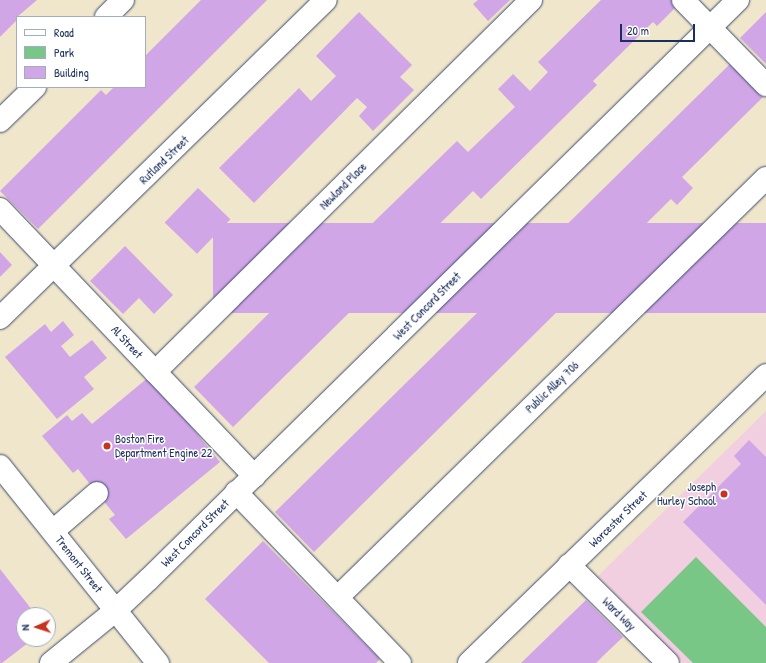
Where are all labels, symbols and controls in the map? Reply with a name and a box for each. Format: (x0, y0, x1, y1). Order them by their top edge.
legend (16, 16, 146, 88)
scale bar (622, 16, 697, 42)
text: 20 m (627, 22, 649, 39)
text: Road (54, 24, 74, 41)
text: Park (54, 44, 74, 61)
text: Building (54, 64, 89, 81)
street label: Rutland Street (136, 133, 192, 187)
street label: Newland Place (316, 159, 370, 213)
street label: West Concord Street (390, 269, 464, 343)
street label: Al Street (108, 323, 146, 361)
street label: Public Alley 706 (522, 358, 582, 416)
place label: Boston Fire Department Engine 22 (115, 432, 212, 460)
marker: Boston Fire Department Engine 22 (102, 441, 112, 451)
place label: Joseph Hurley School (657, 480, 716, 508)
street label: Worcester Street (586, 488, 650, 550)
marker: Joseph Hurley School (719, 489, 729, 499)
street label: West Concord Street (158, 496, 232, 570)
street label: Tremont Street (52, 533, 106, 595)
street label: Ward Way (599, 594, 639, 634)
north arrow (16, 607, 56, 647)
text: N (18, 624, 32, 631)

